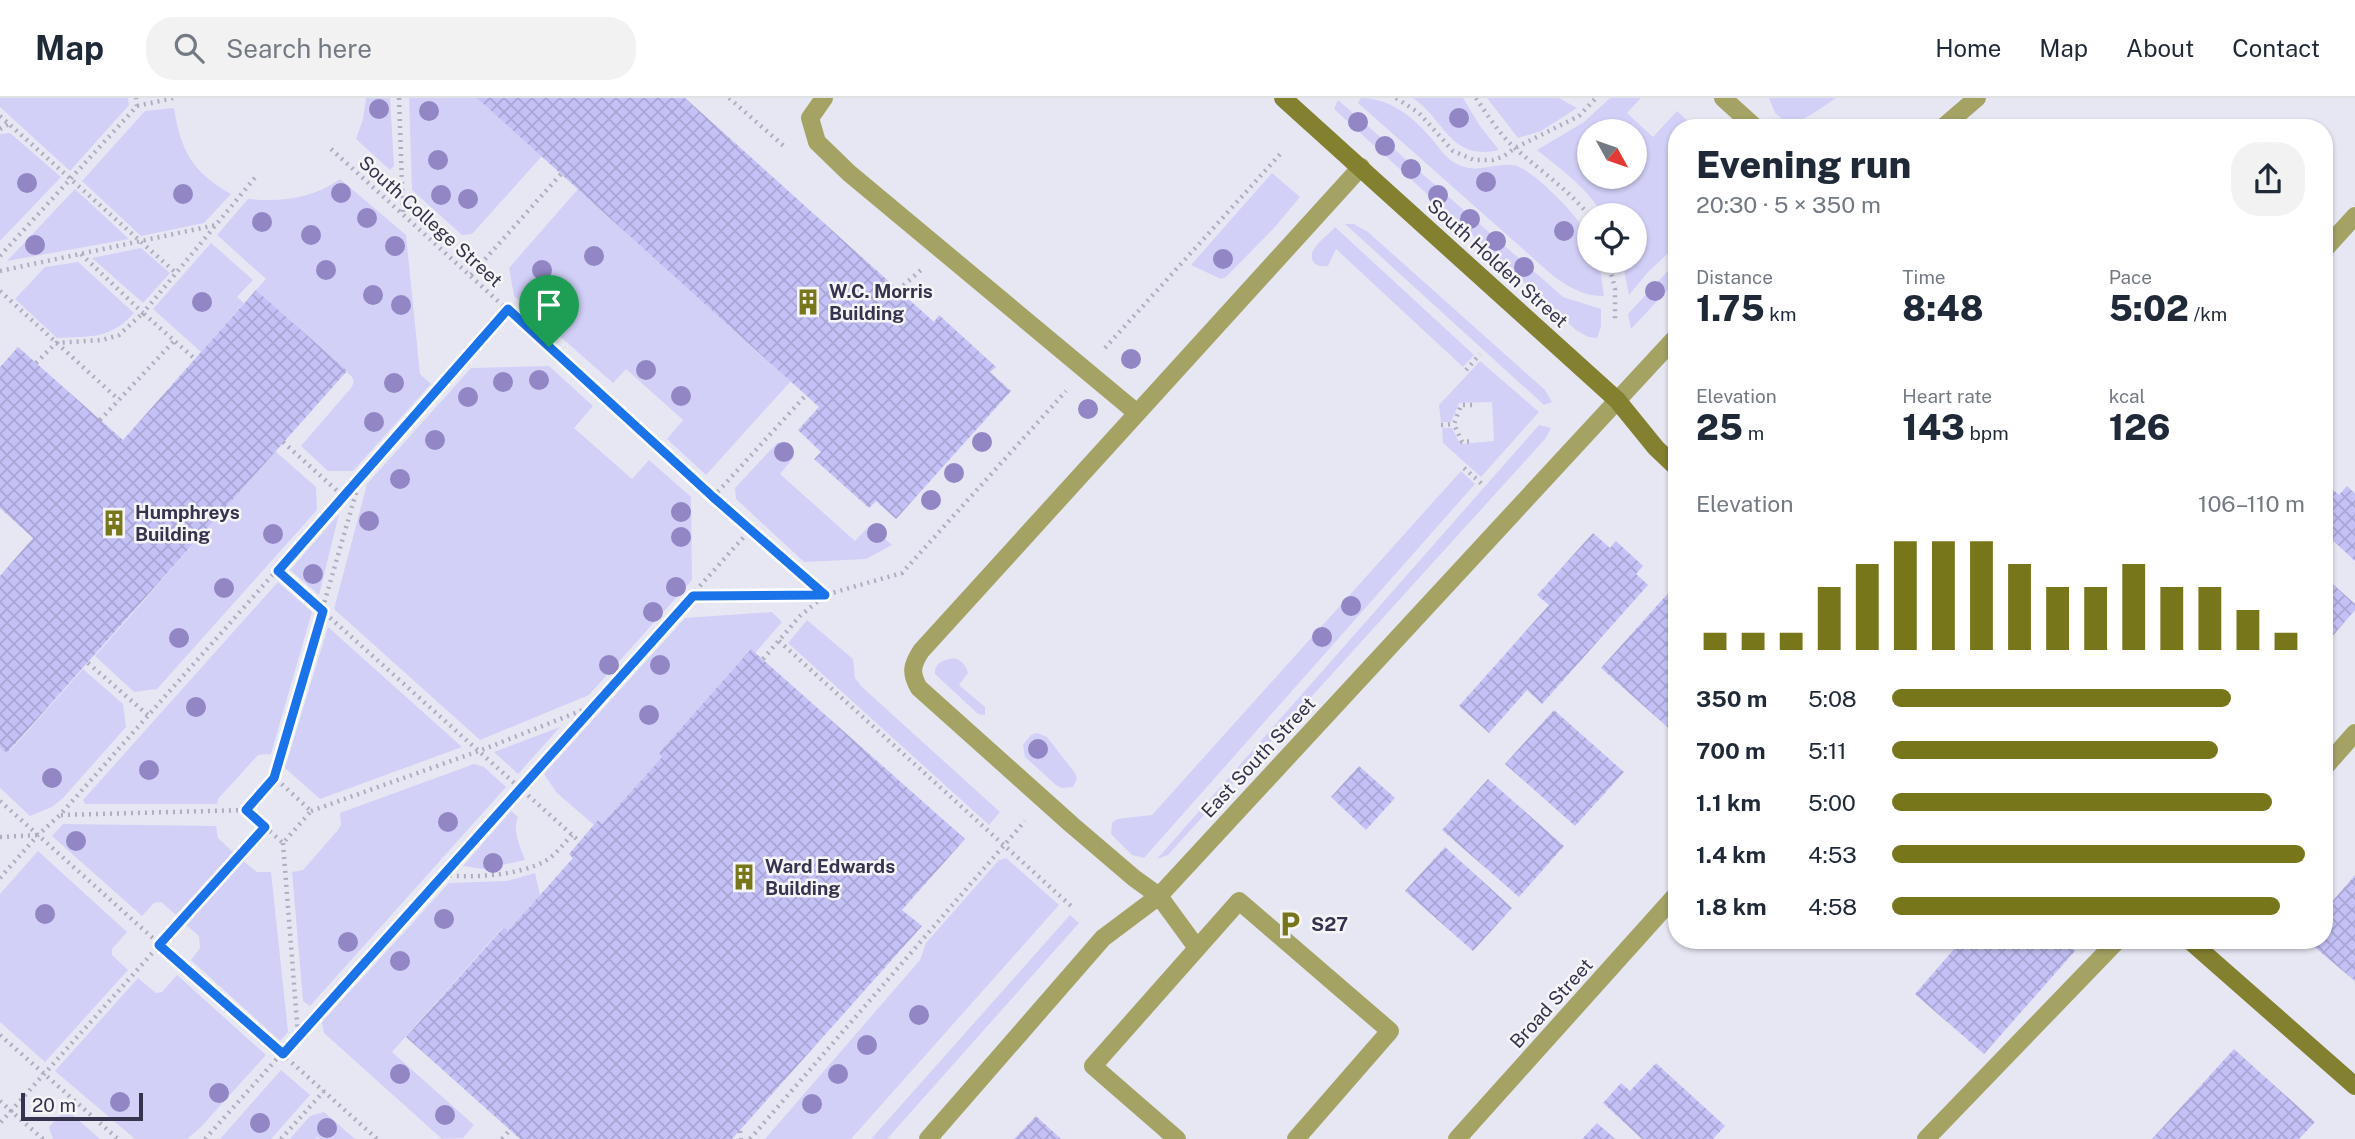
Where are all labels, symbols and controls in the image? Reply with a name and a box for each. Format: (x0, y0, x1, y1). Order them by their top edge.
search box (146, 17, 636, 80)
text: Map (35, 29, 104, 67)
icon: search (170, 29, 208, 67)
text: Search here (226, 33, 372, 64)
text: Home (1935, 34, 2001, 62)
text: Map (2039, 34, 2088, 62)
text: About (2126, 34, 2194, 62)
text: Contact (2232, 34, 2320, 62)
north arrow (1577, 119, 1647, 189)
map controls (1577, 119, 1647, 273)
text: Evening run (1696, 142, 1911, 187)
button: share (2231, 142, 2305, 216)
street label: South College Street (355, 151, 507, 291)
text: 20:30 · 5 × 350 m (1696, 191, 1881, 218)
street label: South Holden Street (1423, 194, 1573, 332)
button: locate (1577, 203, 1647, 273)
text: Distance (1696, 266, 1773, 288)
text: Time (1902, 266, 1946, 288)
text: Pace (2109, 266, 2152, 288)
pin (519, 275, 579, 347)
place label: W.C. Morris Building (829, 280, 933, 324)
icon: arrive (530, 286, 568, 324)
building icon: W.C. Morris Building (793, 287, 823, 317)
text: 1.75 (1696, 288, 1765, 329)
text: 8:48 (1902, 288, 1984, 329)
text: 5:02 (2109, 288, 2189, 329)
text: km (1765, 303, 1796, 325)
text: /km (2189, 303, 2227, 325)
text: Elevation (1696, 385, 1777, 407)
text: Heart rate (1902, 385, 1992, 407)
text: kcal (2109, 385, 2145, 407)
text: 25 (1696, 407, 1743, 448)
text: 143 (1902, 407, 1965, 448)
text: 126 (2109, 407, 2171, 448)
text: m (1743, 422, 1764, 444)
text: bpm (1965, 422, 2009, 444)
text: Elevation (1696, 490, 1794, 517)
text: 106–110 m (2198, 490, 2305, 517)
place label: Humphreys Building (135, 501, 240, 545)
building icon: Humphreys Building (99, 508, 129, 538)
text: 350 m (1696, 685, 1767, 712)
text: 5:08 (1808, 685, 1857, 712)
street label: East South Street (1197, 692, 1319, 822)
text: 700 m (1696, 737, 1766, 764)
text: 5:11 (1808, 737, 1847, 764)
text: 1.1 km (1696, 789, 1761, 816)
text: 5:00 (1808, 789, 1856, 816)
text: 1.4 km (1696, 841, 1766, 868)
text: 4:53 (1808, 841, 1857, 868)
place label: Ward Edwards Building (765, 855, 895, 899)
building icon: Ward Edwards Building (729, 862, 759, 892)
text: 1.8 km (1696, 893, 1767, 920)
text: 4:58 (1808, 893, 1857, 920)
parking icon: S27 (1275, 909, 1305, 939)
place label: S27 (1311, 913, 1348, 935)
street label: Broad Street (1505, 954, 1597, 1052)
scale bar (21, 1090, 144, 1122)
text: 20 m (32, 1094, 76, 1116)

